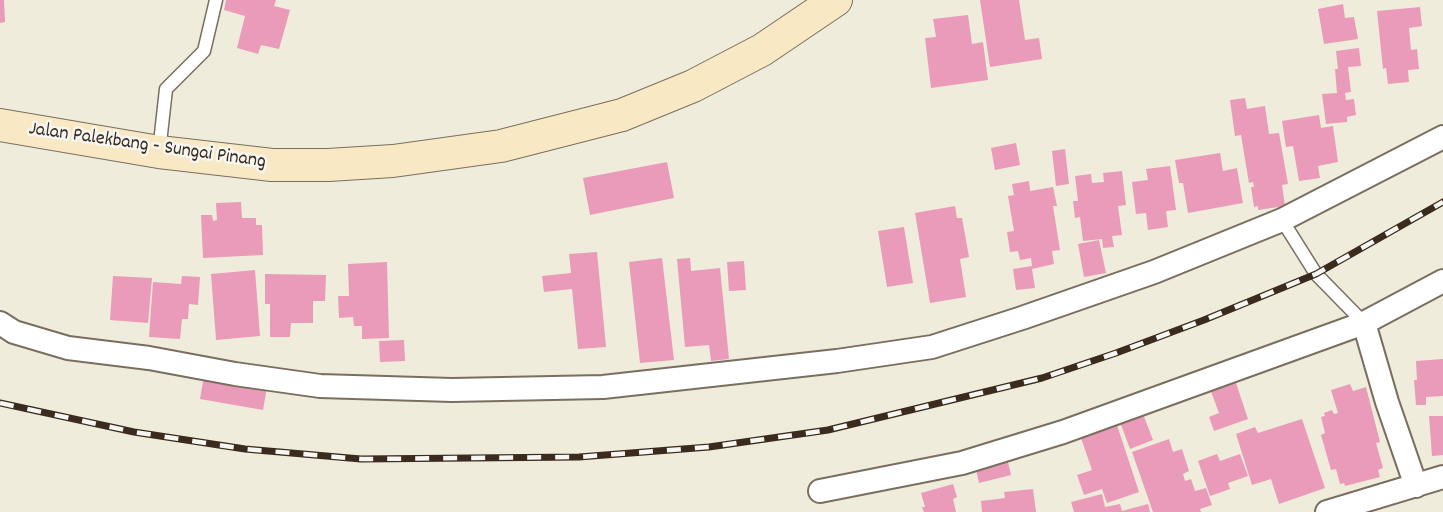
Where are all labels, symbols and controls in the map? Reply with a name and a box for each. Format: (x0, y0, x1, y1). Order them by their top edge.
street label: Jalan Palekbang - Sungai Pinang (27, 118, 267, 176)

